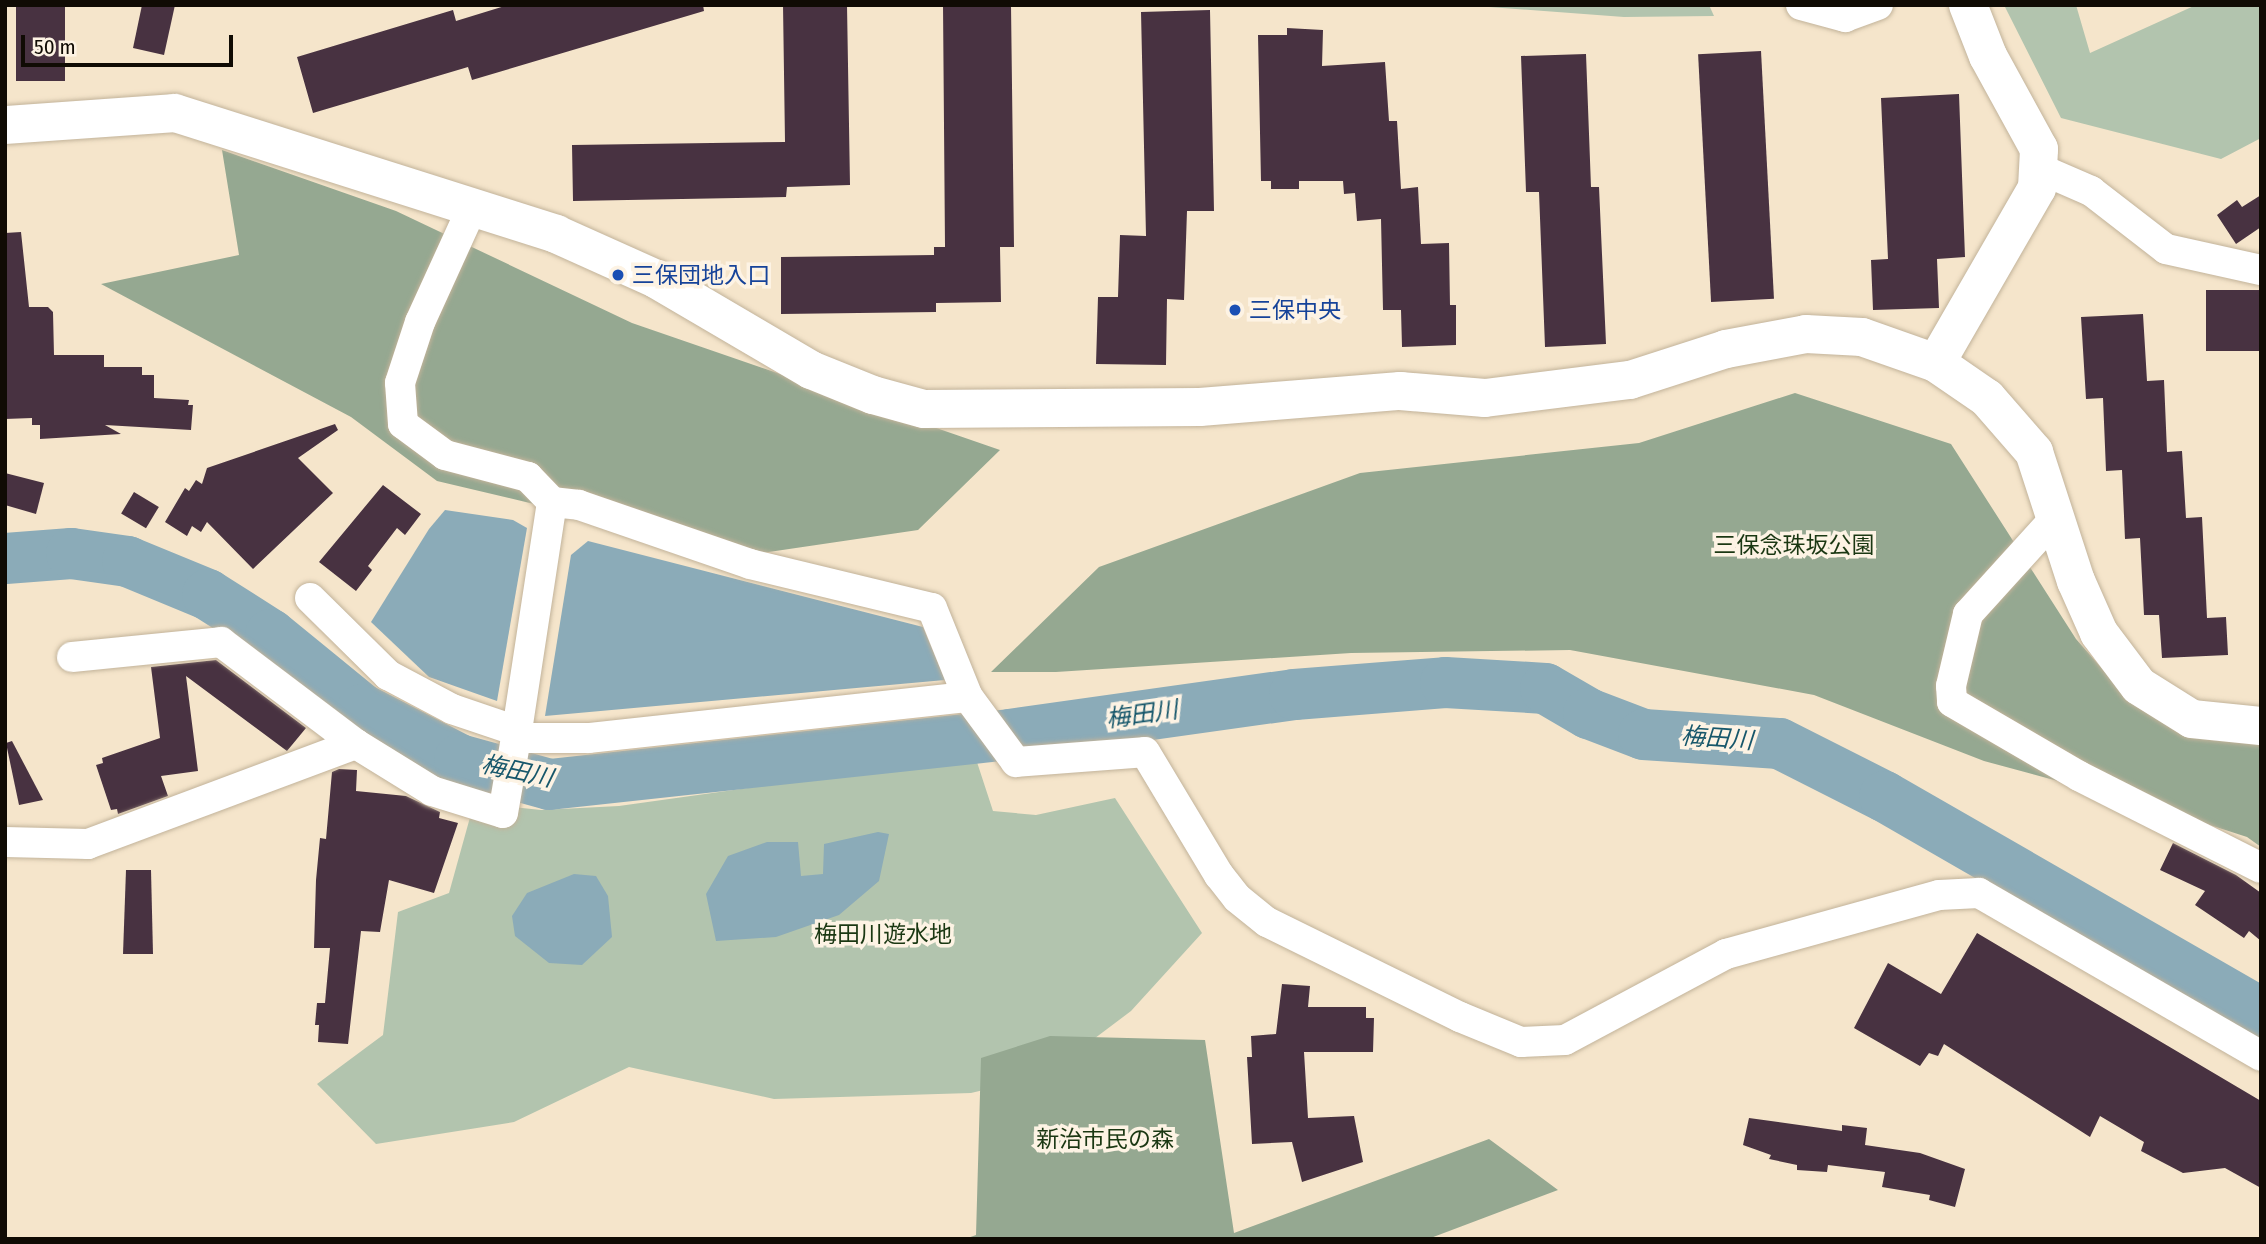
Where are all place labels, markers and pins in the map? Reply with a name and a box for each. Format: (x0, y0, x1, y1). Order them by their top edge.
place label: 三保団地入口 (632, 261, 770, 289)
marker: 三保団地入口 (610, 267, 626, 283)
place label: 三保中央 (1249, 296, 1341, 324)
marker: 三保中央 (1227, 302, 1243, 318)

